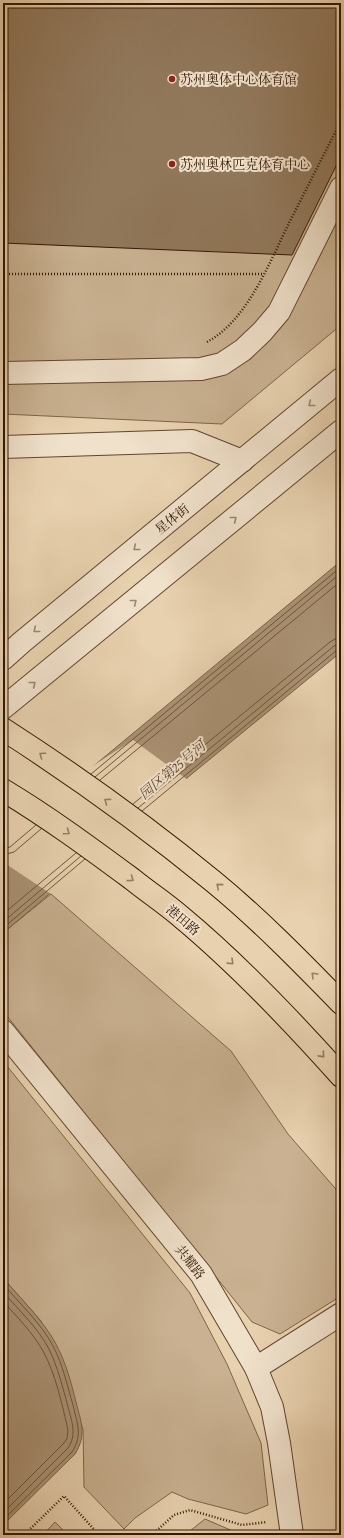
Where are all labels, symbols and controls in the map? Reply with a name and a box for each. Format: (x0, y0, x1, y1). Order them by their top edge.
place label: 苏州奥体中心体育馆 (180, 70, 297, 89)
marker: 苏州奥体中心体育馆 (167, 74, 177, 84)
place label: 苏州奥林匹克体育中心 (180, 155, 310, 174)
marker: 苏州奥林匹克体育中心 (167, 159, 177, 169)
one-way arrow (308, 400, 315, 407)
street label: 星体街 (151, 499, 193, 539)
one-way arrow (230, 517, 237, 524)
one-way arrow (134, 543, 141, 550)
one-way arrow (129, 599, 136, 606)
one-way arrow (33, 626, 40, 633)
one-way arrow (29, 682, 36, 689)
water label: 园区第25号河 (134, 734, 212, 804)
one-way arrow (39, 752, 46, 760)
one-way arrow (104, 798, 111, 805)
one-way arrow (62, 827, 69, 834)
one-way arrow (127, 874, 134, 881)
one-way arrow (216, 883, 224, 891)
street label: 港田路 (162, 900, 204, 940)
one-way arrow (226, 957, 234, 965)
one-way arrow (311, 972, 318, 980)
one-way arrow (318, 1050, 325, 1058)
street label: 共耀路 (171, 1241, 209, 1283)

